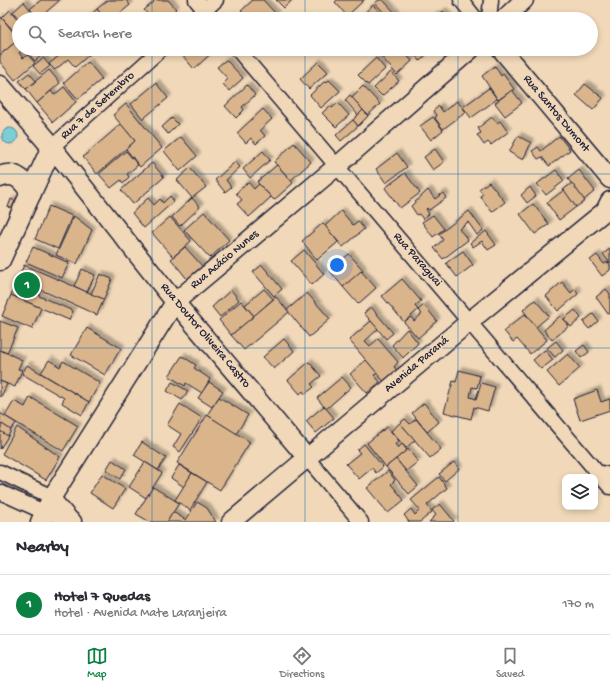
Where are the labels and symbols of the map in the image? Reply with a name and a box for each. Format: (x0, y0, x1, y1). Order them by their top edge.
street label: Rua 7 de Setembro (58, 69, 138, 143)
street label: Rua Santos Dumont (520, 73, 593, 156)
street label: Rua Acácio Nunes (188, 227, 262, 293)
street label: Rua Paraguai (390, 230, 445, 290)
your location (327, 255, 347, 275)
pin: 1 (14, 270, 40, 300)
street label: Rua Doutor Oliveira Castro (157, 281, 253, 391)
street label: Avenida Paraná (382, 334, 452, 396)

